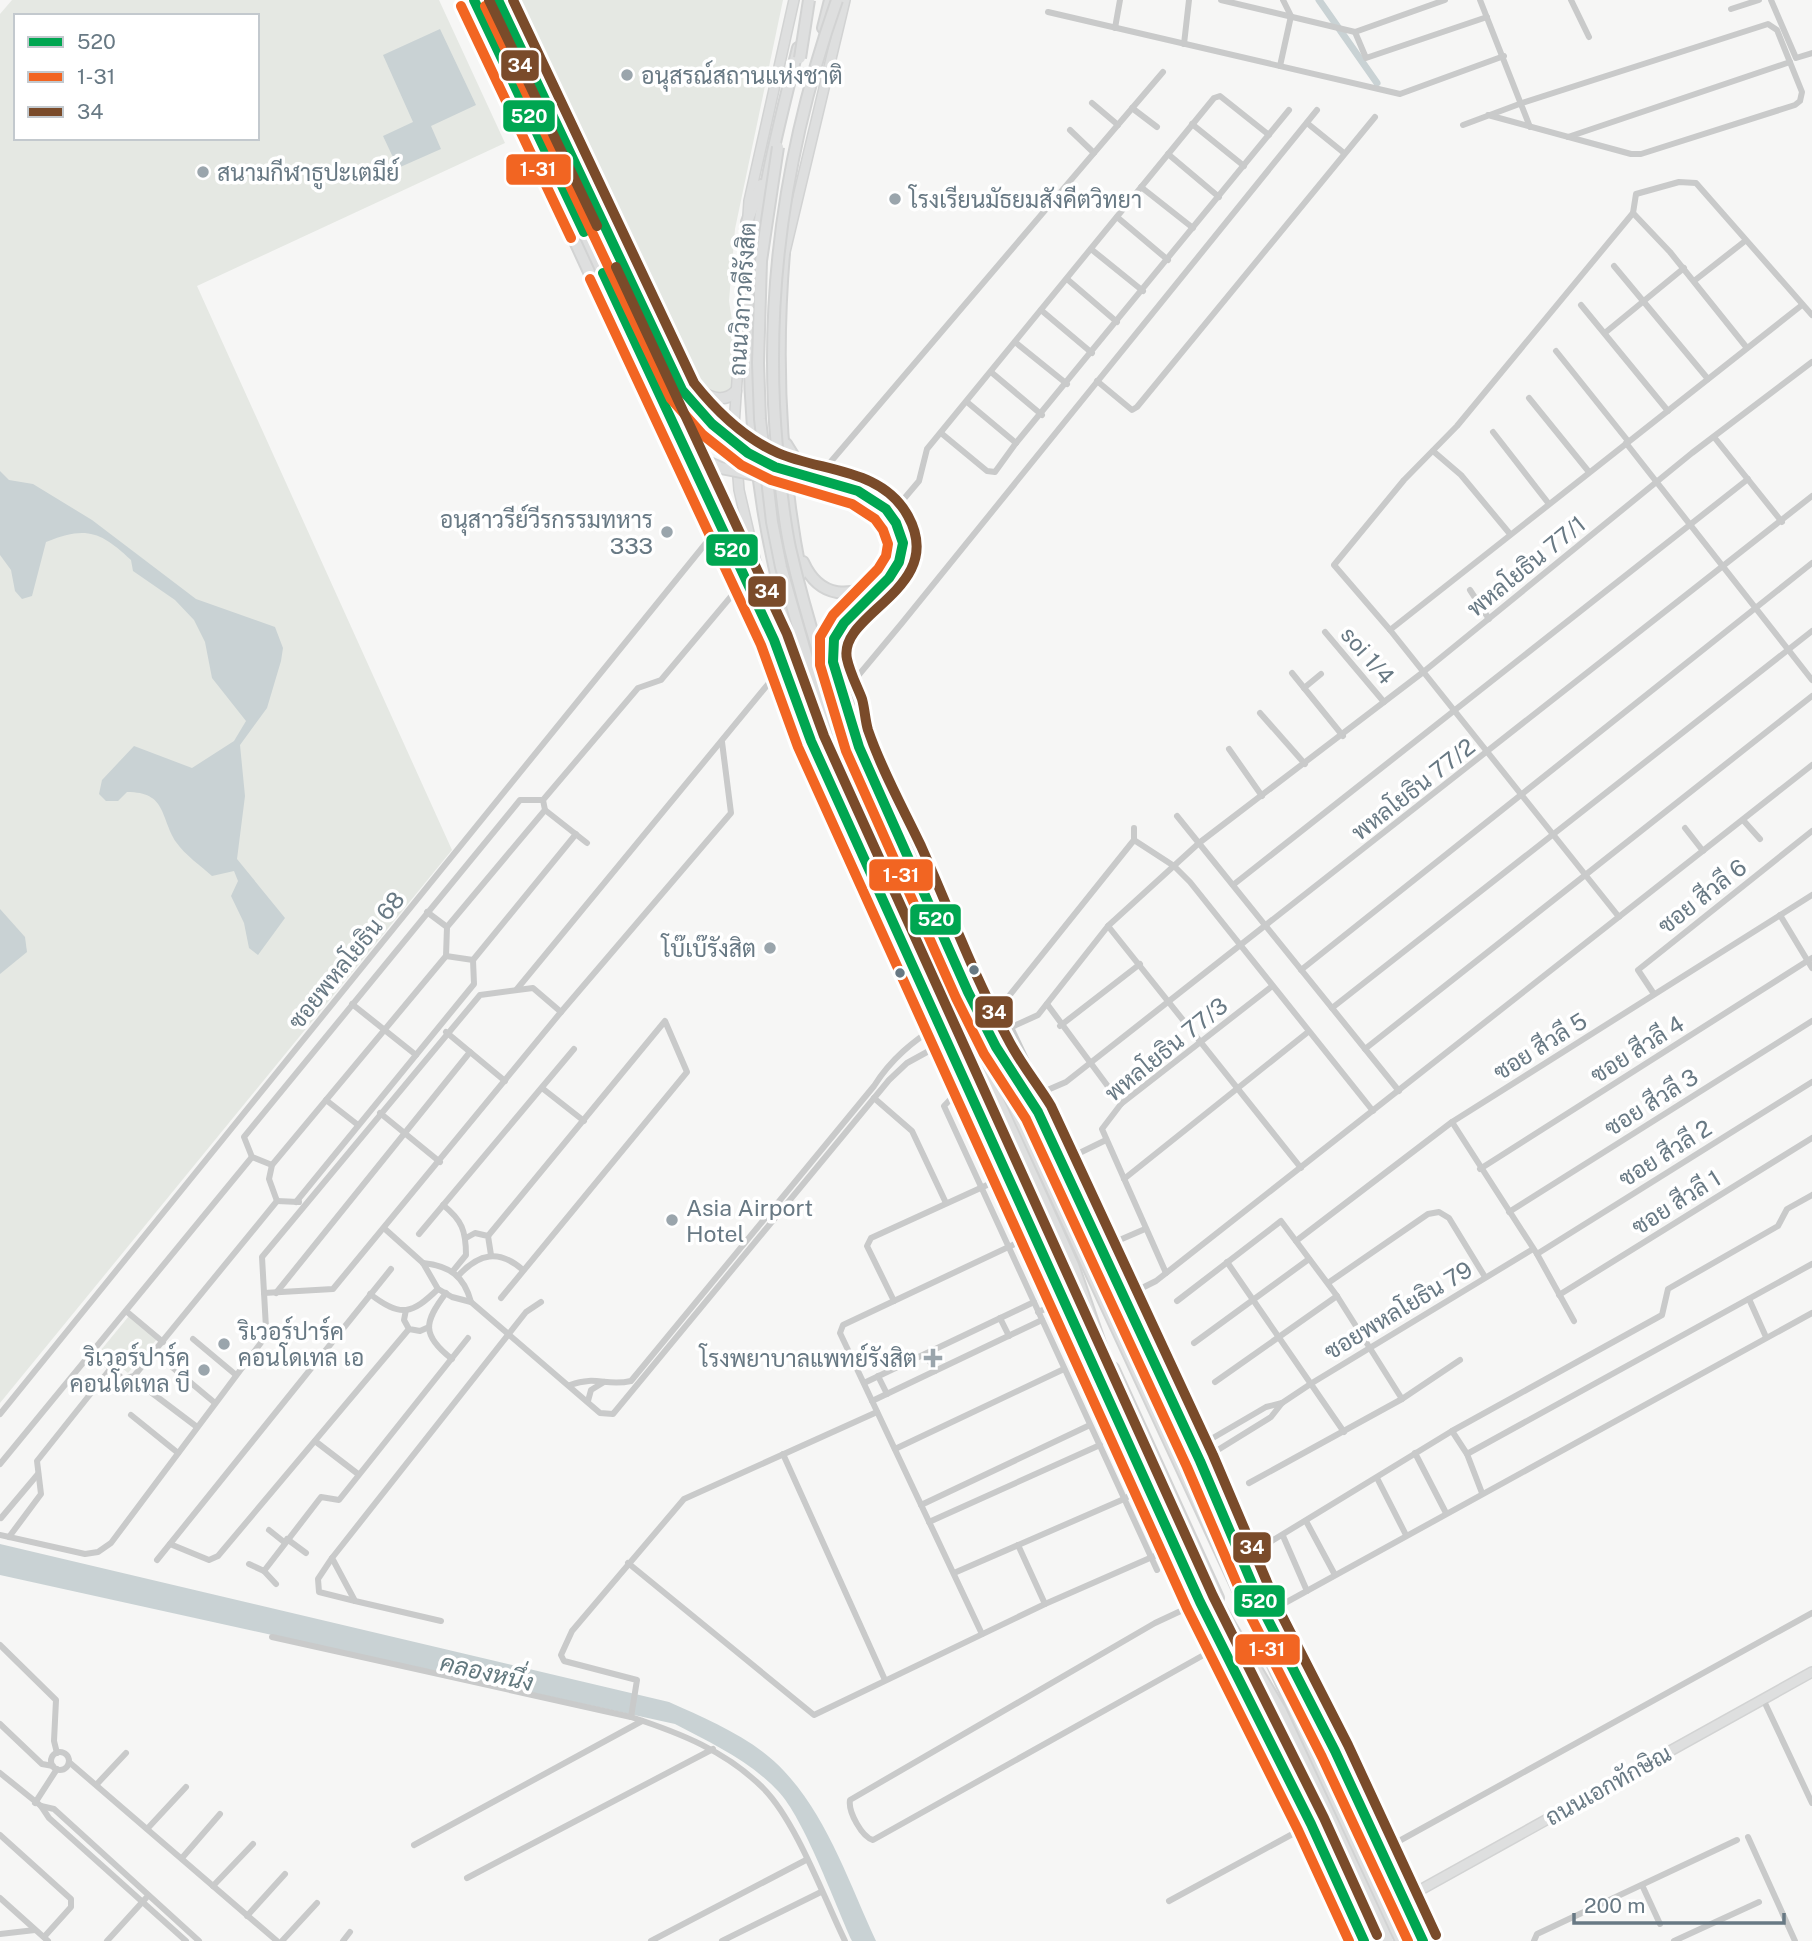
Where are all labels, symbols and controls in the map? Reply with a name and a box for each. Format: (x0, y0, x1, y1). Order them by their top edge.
legend (14, 14, 259, 140)
text: 520 (77, 29, 116, 54)
line badge: 34 (500, 49, 540, 82)
text: 34 (507, 54, 533, 76)
place label: อนุสรณ์สถานแห่งชาติ (641, 60, 843, 92)
text: 1-31 (77, 64, 115, 89)
marker: อนุสรณ์สถานแห่งชาติ (619, 67, 635, 83)
text: 34 (77, 99, 103, 124)
line badge: 520 (502, 99, 556, 133)
text: 520 (510, 105, 548, 127)
line badge: 1-31 (505, 153, 572, 186)
place label: สนามกีฬาธูปะเตมีย์ (217, 157, 399, 190)
text: 1-31 (520, 158, 556, 180)
marker: สนามกีฬาธูปะเตมีย์ (195, 164, 211, 180)
place label: โรงเรียนมัธยมสังคีตวิทยา (907, 184, 1142, 213)
marker: โรงเรียนมัธยมสังคีตวิทยา (887, 191, 903, 207)
street label: ถนนวิภาวดีรังสิต (722, 221, 761, 377)
place label: อนุสาวรีย์วีรกรรมทหาร 333 (440, 504, 653, 559)
street label: พหลโยธิน 77/1 (1460, 508, 1591, 622)
marker: อนุสาวรีย์วีรกรรมทหาร 333 (659, 524, 675, 540)
line badge: 520 (705, 533, 759, 567)
text: 520 (713, 539, 751, 561)
line badge: 34 (747, 575, 787, 608)
text: 34 (754, 580, 780, 602)
street label: soi 1/4 (1336, 621, 1400, 689)
street label: พหลโยธิน 77/2 (1345, 731, 1480, 845)
street label: ซอย สีวลี 6 (1652, 852, 1752, 939)
line badge: 1-31 (868, 858, 934, 892)
text: 1-31 (883, 864, 919, 886)
street label: ซอยพหลโยธิน 68 (281, 885, 410, 1034)
line badge: 520 (909, 903, 962, 936)
text: 520 (917, 908, 955, 930)
place label: โบ๊เบ๊รังสิต (660, 933, 756, 962)
marker: โบ๊เบ๊รังสิต (762, 940, 778, 956)
unlabelled marker (967, 963, 981, 977)
unlabelled marker (893, 966, 907, 980)
street label: พหลโยธิน 77/3 (1098, 990, 1233, 1107)
line badge: 34 (974, 995, 1014, 1029)
text: 34 (981, 1001, 1007, 1023)
street label: ซอย สีวลี 5 (1488, 1006, 1592, 1085)
street label: ซอย สีวลี 4 (1585, 1009, 1689, 1088)
street label: ซอย สีวลี 3 (1599, 1062, 1703, 1141)
street label: ซอย สีวลี 2 (1613, 1113, 1716, 1192)
street label: ซอย สีวลี 1 (1626, 1163, 1725, 1240)
place label: Asia Airport Hotel (686, 1194, 813, 1247)
marker: Asia Airport Hotel (664, 1212, 680, 1228)
street label: ซอยพหลโยธิน 79 (1318, 1254, 1477, 1365)
place label: ริเวอร์ปาร์ค คอนโดเทล เอ (236, 1316, 364, 1371)
marker: ริเวอร์ปาร์ค คอนโดเทล เอ (216, 1336, 232, 1352)
place label: ริเวอร์ปาร์ค คอนโดเทล บี (70, 1342, 190, 1397)
place label: โรงพยาบาลแพทย์รังสิต (697, 1343, 917, 1372)
marker: โรงพยาบาลแพทย์รังสิต (923, 1348, 943, 1368)
marker: ริเวอร์ปาร์ค คอนโดเทล บี (196, 1362, 212, 1378)
line badge: 34 (1232, 1531, 1272, 1564)
text: 34 (1239, 1536, 1265, 1558)
line badge: 520 (1233, 1584, 1286, 1618)
text: 520 (1240, 1590, 1278, 1612)
line badge: 1-31 (1234, 1633, 1301, 1666)
text: 1-31 (1249, 1638, 1285, 1660)
water label: คลองหนึ่ง (438, 1642, 538, 1696)
street label: ถนนเอกทักษิณ (1540, 1739, 1676, 1831)
scale bar (1574, 1882, 1784, 1926)
text: 200 m (1584, 1893, 1645, 1918)

